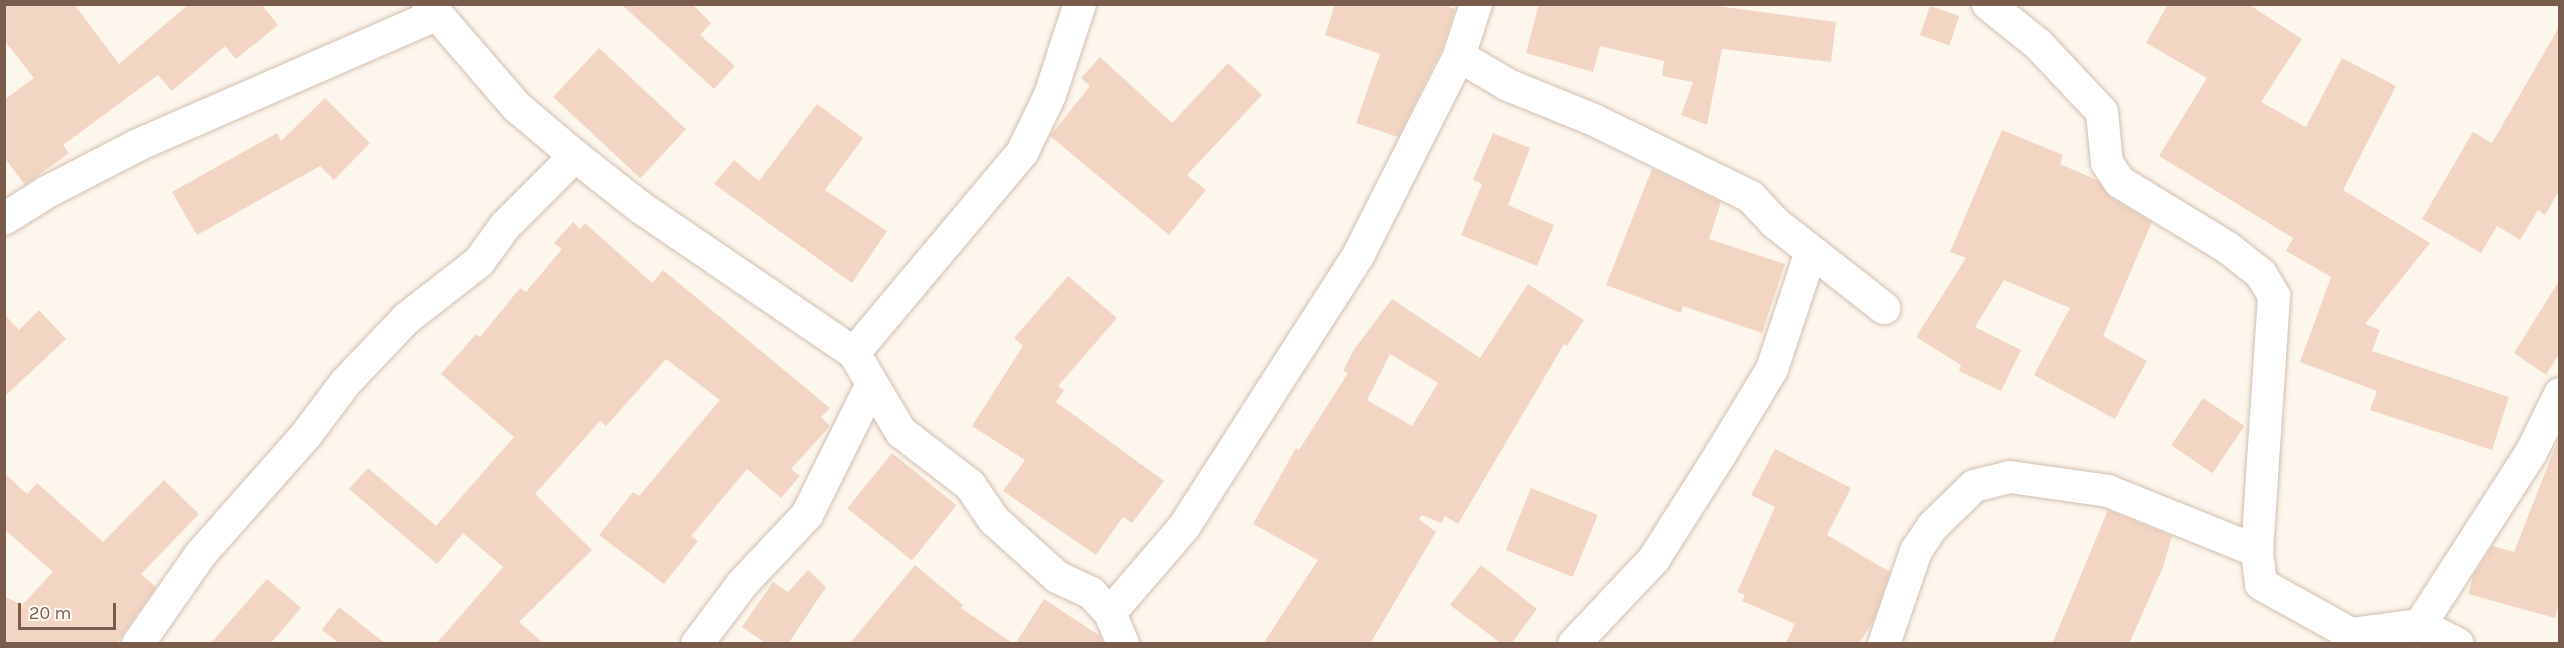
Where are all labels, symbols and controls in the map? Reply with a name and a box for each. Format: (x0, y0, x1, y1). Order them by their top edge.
scale bar (21, 591, 118, 629)
text: 20 m (29, 602, 71, 624)

